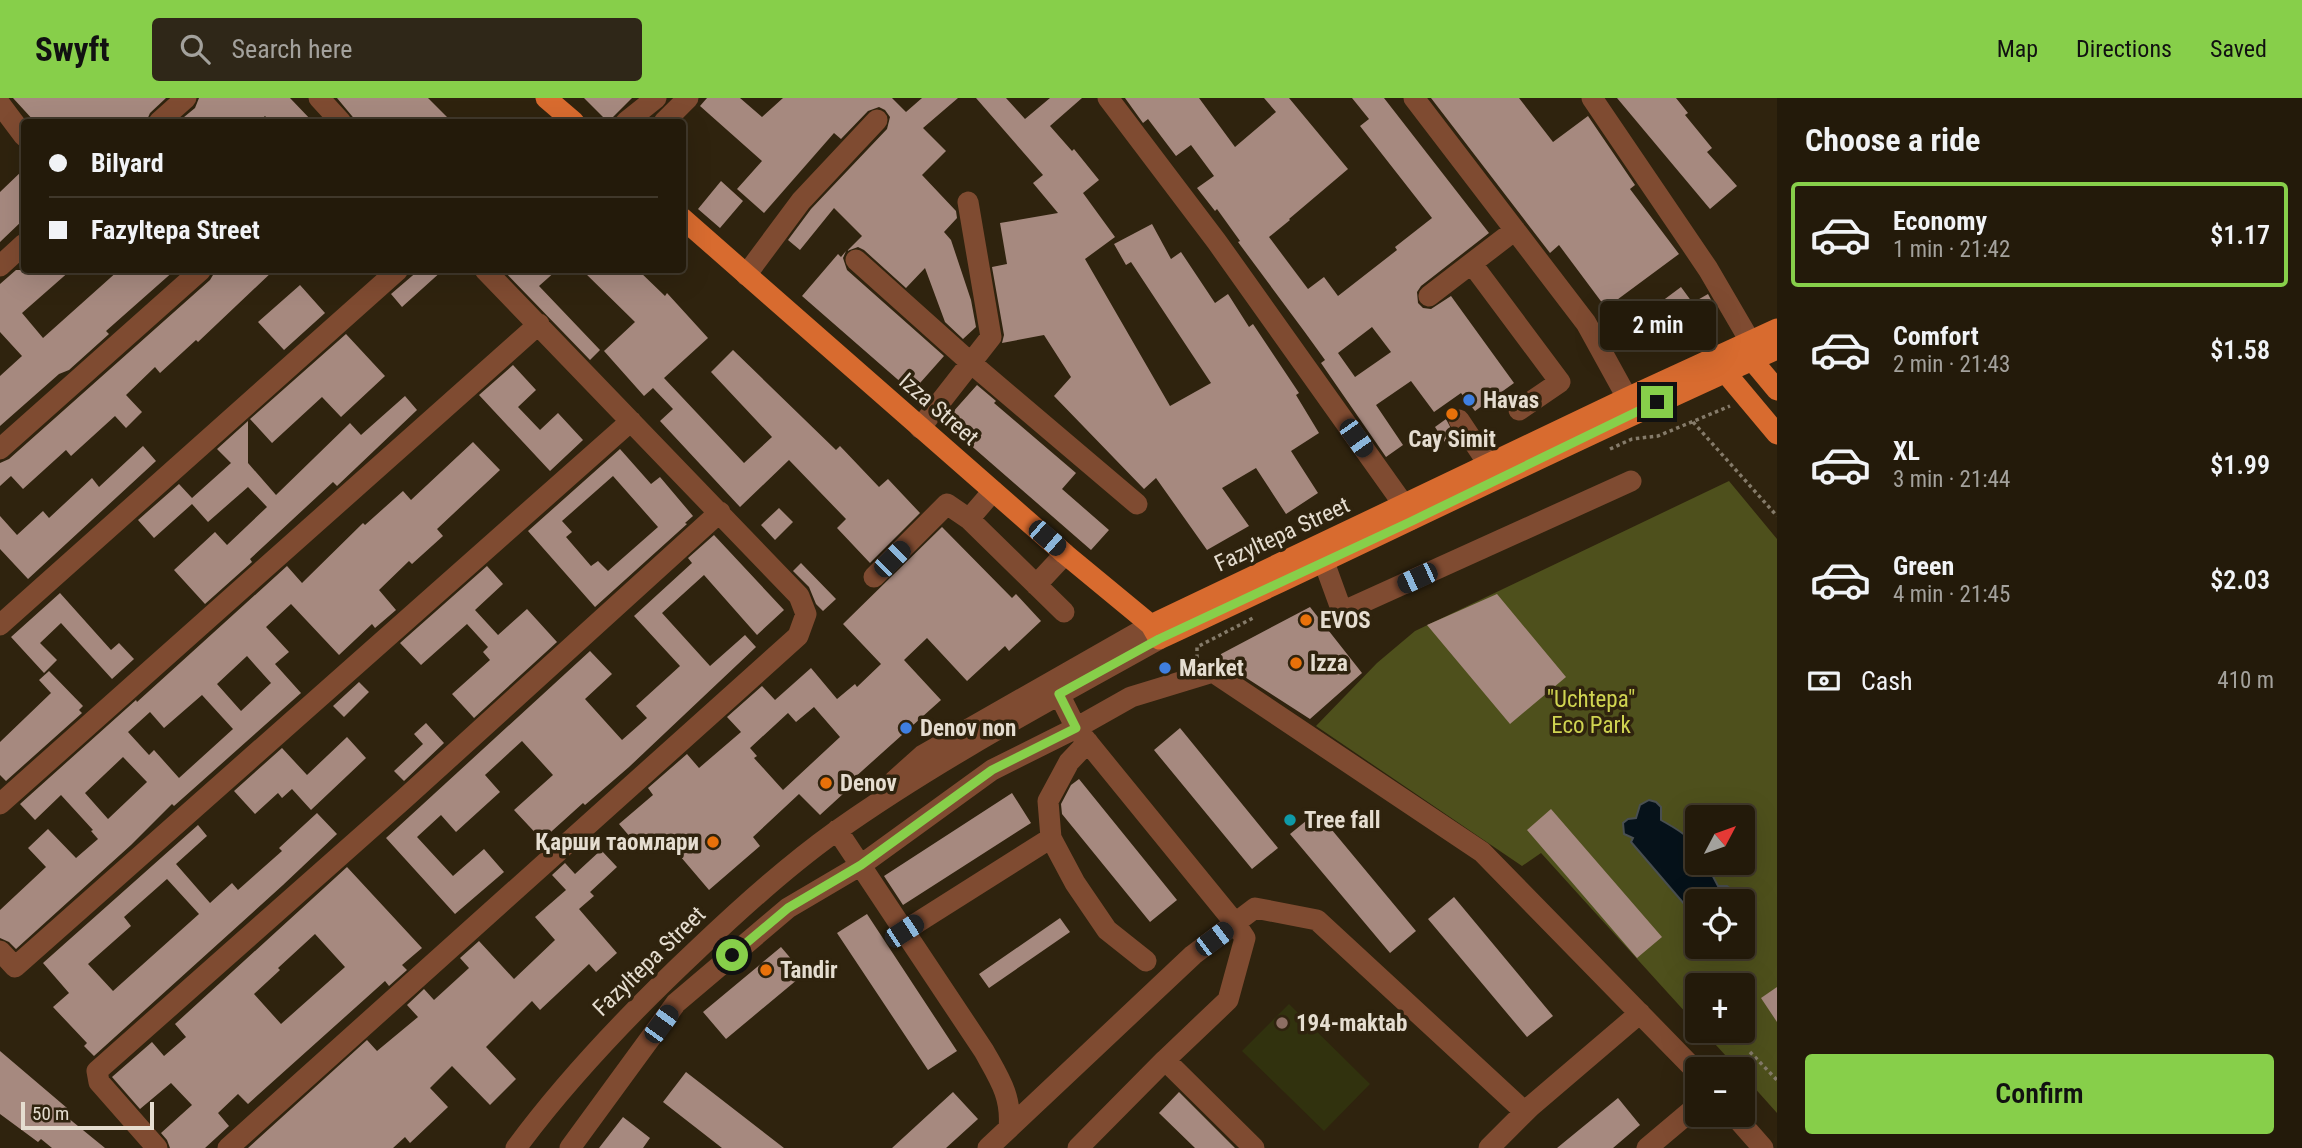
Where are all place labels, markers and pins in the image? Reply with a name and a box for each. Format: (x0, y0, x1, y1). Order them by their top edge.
place label: Havas (1483, 387, 1539, 414)
marker: Havas (1461, 392, 1477, 408)
marker: Cay Simit (1444, 406, 1460, 422)
place label: Cay Simit (1408, 426, 1496, 453)
place label: EVOS (1320, 607, 1371, 634)
marker: EVOS (1298, 612, 1314, 628)
place label: Izza (1310, 650, 1348, 677)
place label: Market (1179, 655, 1244, 682)
marker: Izza (1288, 655, 1304, 671)
marker: Market (1157, 660, 1173, 676)
place label: Denov non (920, 715, 1016, 742)
marker: Denov non (898, 720, 914, 736)
place label: Denov (840, 770, 897, 797)
marker: Denov (818, 775, 834, 791)
place label: Tree fall (1304, 807, 1380, 834)
marker: Tree fall (1282, 812, 1298, 828)
place label: Қарши таомлари (535, 829, 699, 856)
marker: Қарши таомлари (705, 834, 721, 850)
place label: Tandir (780, 957, 838, 984)
marker: Tandir (758, 962, 774, 978)
place label: 194-maktab (1296, 1010, 1407, 1037)
marker: 194-maktab (1274, 1015, 1290, 1031)

